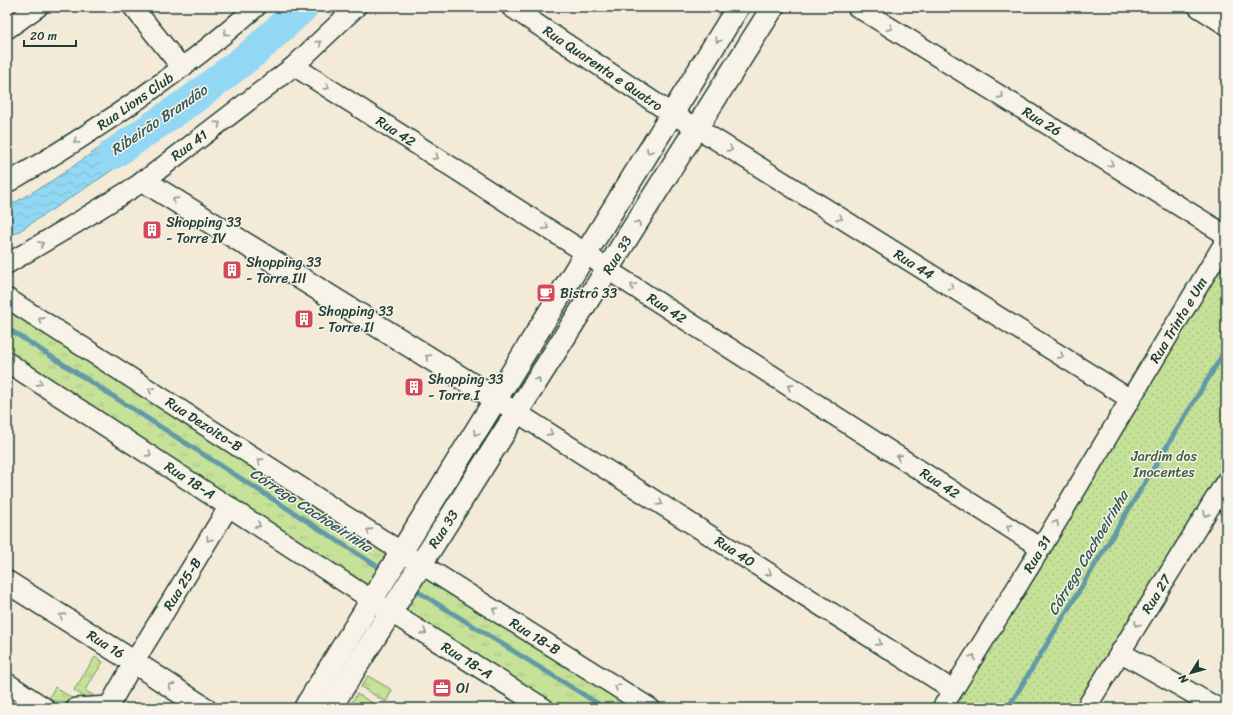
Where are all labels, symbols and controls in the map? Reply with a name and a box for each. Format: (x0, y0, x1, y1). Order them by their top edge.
street label: Rua Quarenta e Quatro (537, 19, 668, 118)
scale bar (24, 22, 76, 48)
one-way arrow (886, 23, 893, 30)
text: 20 m (30, 25, 57, 47)
one-way arrow (224, 28, 231, 35)
one-way arrow (715, 36, 722, 43)
one-way arrow (314, 40, 322, 47)
street label: Rua Lions Club (92, 65, 179, 137)
water label: Ribeirão Brandão (105, 77, 214, 162)
one-way arrow (323, 83, 330, 90)
one-way arrow (997, 91, 1004, 99)
street label: Rua 26 (1017, 100, 1067, 143)
street label: Rua 42 (371, 109, 421, 154)
one-way arrow (213, 122, 220, 129)
street label: Rua 41 (165, 123, 213, 168)
one-way arrow (73, 137, 80, 144)
one-way arrow (726, 144, 733, 151)
one-way arrow (647, 147, 654, 154)
one-way arrow (432, 152, 439, 160)
one-way arrow (1107, 160, 1114, 167)
one-way arrow (172, 197, 179, 205)
place label: Shopping 33 - Torre IV (166, 210, 242, 251)
one-way arrow (836, 213, 843, 220)
building icon: Shopping 33 - Torre IV (141, 219, 163, 241)
one-way arrow (633, 220, 640, 227)
one-way arrow (542, 222, 549, 230)
street label: Rua 33 (596, 231, 639, 280)
one-way arrow (37, 241, 44, 248)
street label: Rua 44 (888, 242, 939, 287)
place label: Shopping 33 - Torre III (246, 250, 322, 291)
building icon: Shopping 33 - Torre III (221, 259, 243, 281)
street label: Rua Trinta e Um (1143, 272, 1214, 368)
place label: Bistrô 33 (560, 281, 617, 306)
cafe icon: Bistrô 33 (535, 282, 557, 304)
one-way arrow (946, 282, 953, 289)
one-way arrow (630, 283, 637, 291)
street label: Rua 42 (642, 286, 692, 331)
place label: Shopping 33 - Torre II (318, 299, 394, 340)
building icon: Shopping 33 - Torre II (293, 308, 315, 330)
one-way arrow (38, 317, 45, 325)
one-way arrow (1057, 351, 1064, 358)
one-way arrow (425, 354, 432, 362)
place label: Shopping 33 - Torre I (428, 367, 504, 408)
building icon: Shopping 33 - Torre I (403, 376, 425, 398)
one-way arrow (533, 377, 541, 384)
one-way arrow (36, 378, 43, 386)
one-way arrow (787, 384, 794, 391)
one-way arrow (148, 388, 155, 395)
street label: Rua Dezoito-B (160, 390, 247, 459)
one-way arrow (473, 429, 481, 436)
one-way arrow (546, 429, 553, 436)
park label: Jardim dos Inocentes (1130, 444, 1197, 485)
one-way arrow (145, 449, 152, 456)
street label: Rua 18-A (159, 454, 220, 506)
one-way arrow (896, 454, 903, 461)
one-way arrow (257, 458, 264, 465)
water label: Córrego Cachoeirinha (245, 461, 380, 561)
street label: Rua 42 (915, 461, 965, 506)
water label: Córrego Cachoeirinha (1040, 484, 1137, 620)
one-way arrow (656, 498, 663, 506)
street label: Rua 33 (421, 505, 466, 554)
one-way arrow (1203, 510, 1210, 517)
one-way arrow (254, 520, 261, 528)
one-way arrow (1052, 520, 1059, 527)
one-way arrow (1006, 525, 1013, 532)
one-way arrow (366, 528, 373, 536)
street label: Rua 40 (709, 529, 760, 574)
street label: Rua 31 (1016, 531, 1059, 578)
one-way arrow (206, 535, 214, 542)
street label: Rua 25-B (156, 553, 209, 616)
one-way arrow (765, 568, 772, 576)
street label: Rua 27 (1134, 569, 1179, 619)
one-way arrow (492, 608, 499, 615)
street label: Rua 18-B (504, 611, 565, 662)
one-way arrow (59, 613, 66, 621)
one-way arrow (1135, 620, 1142, 627)
street label: Rua 16 (82, 623, 130, 666)
one-way arrow (419, 628, 426, 635)
street label: Rua 18-A (436, 635, 497, 686)
one-way arrow (875, 638, 882, 646)
north arrow (1171, 653, 1211, 693)
one-way arrow (969, 654, 976, 661)
text: N (1173, 670, 1194, 688)
place label: OI (456, 676, 470, 701)
office icon: OI (431, 677, 453, 699)
one-way arrow (168, 684, 175, 691)
one-way arrow (614, 684, 621, 692)

